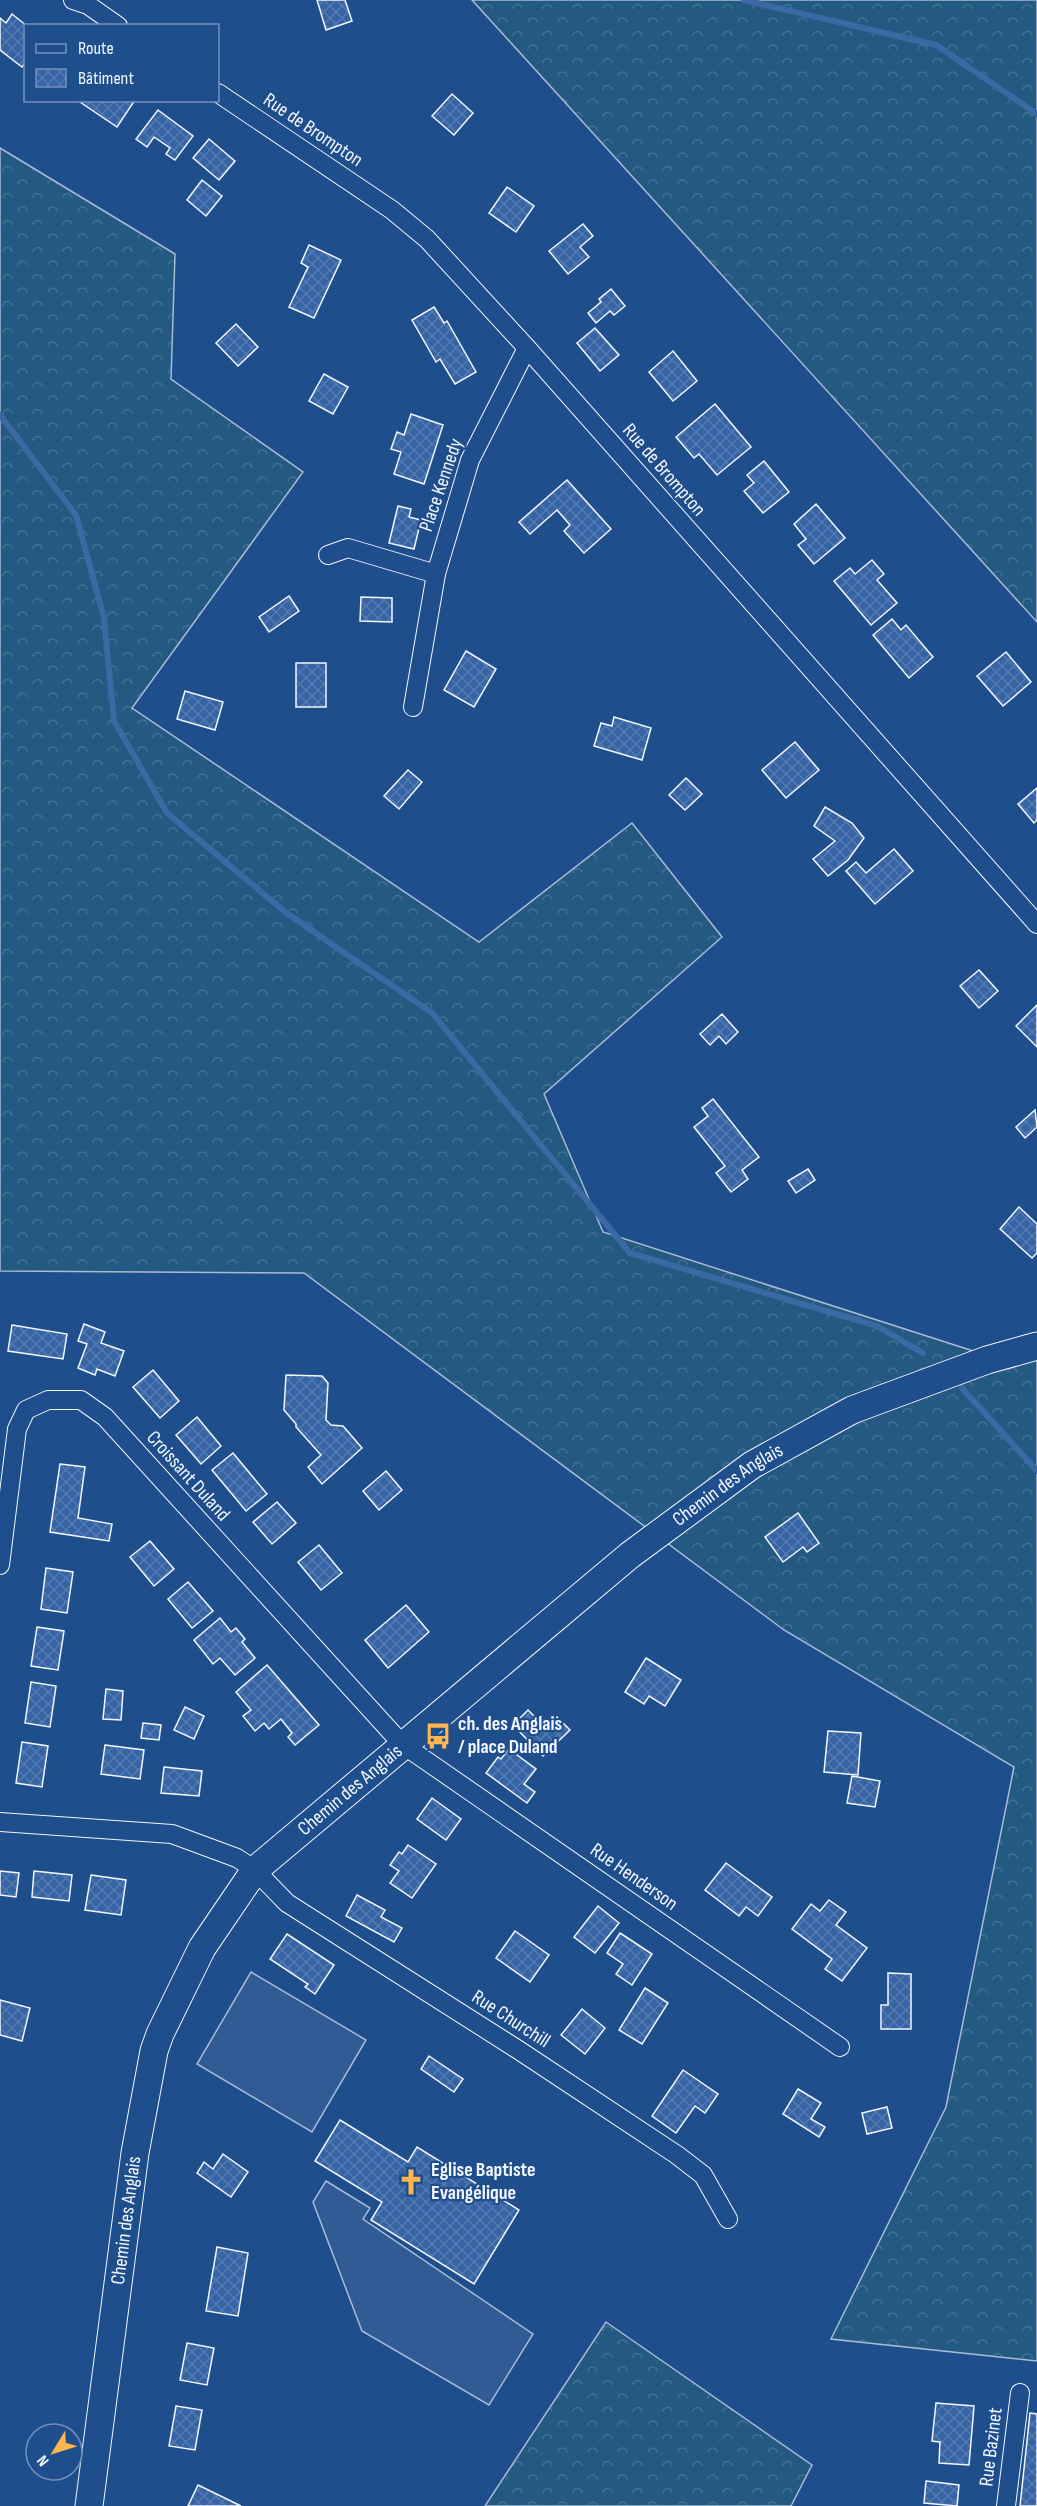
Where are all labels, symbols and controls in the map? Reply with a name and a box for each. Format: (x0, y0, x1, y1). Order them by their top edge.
legend (24, 24, 219, 102)
text: Route (78, 38, 114, 59)
text: Bâtiment (78, 68, 134, 89)
street label: Rue de Brompton (259, 88, 367, 172)
street label: Rue de Brompton (617, 419, 711, 521)
street label: Place Kennedy (414, 435, 468, 535)
street label: Croissant Duland (141, 1426, 235, 1526)
street label: Chemin des Anglais (668, 1438, 787, 1532)
place label: ch. des Anglais / place Duland (458, 1712, 562, 1759)
bus stop icon: ch. des Anglais / place Duland (423, 1721, 453, 1751)
street label: Chemin des Anglais (293, 1739, 407, 1841)
street label: Rue Henderson (586, 1838, 682, 1916)
street label: Rue Churchill (467, 1985, 555, 2053)
street label: Chemin des Anglais (106, 2155, 146, 2286)
place label: Eglise Baptiste Evangélique (431, 2158, 536, 2205)
church icon: Eglise Baptiste Evangélique (396, 2167, 426, 2197)
street label: Rue Bazinet (974, 2406, 1008, 2488)
north arrow (24, 2422, 84, 2482)
text: N (33, 2451, 53, 2470)

